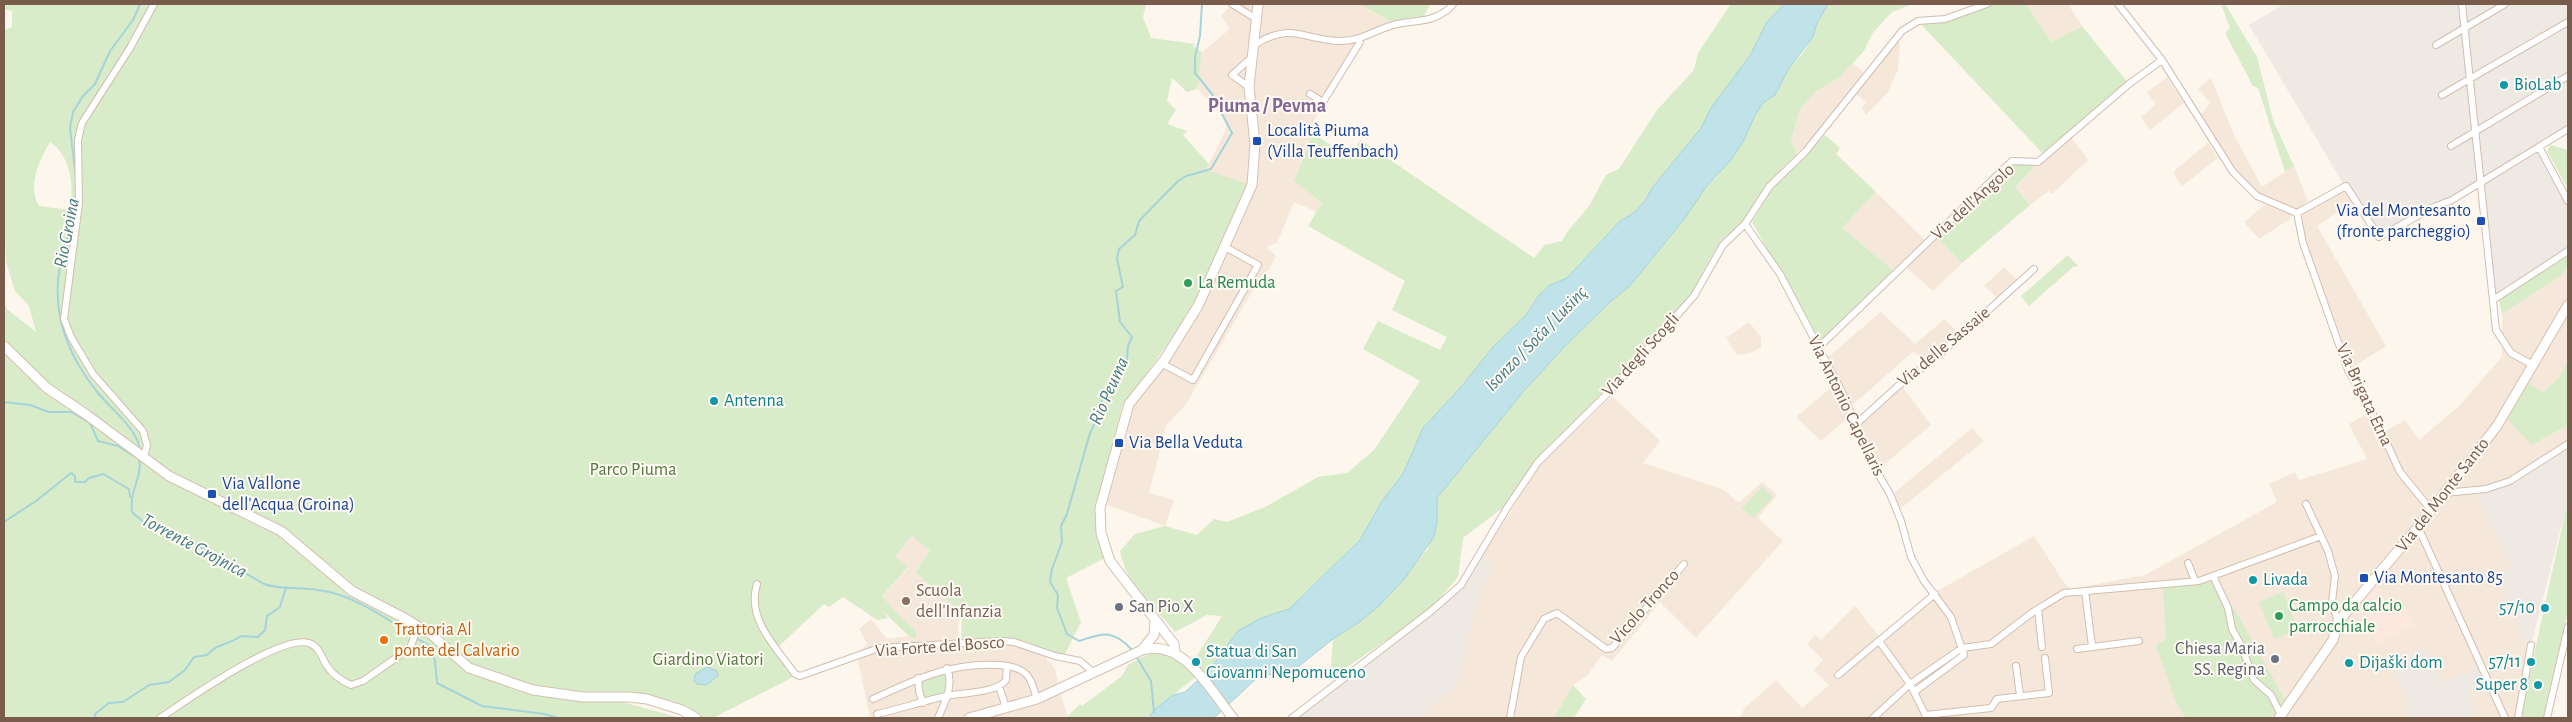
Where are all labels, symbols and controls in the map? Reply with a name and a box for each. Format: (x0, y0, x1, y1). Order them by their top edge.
place label: BioLab (2514, 76, 2562, 94)
marker: BioLab (2498, 79, 2510, 91)
district label: Piuma / Pevma (1208, 96, 1327, 116)
place label: Località Piuma (Villa Teuffenbach) (1267, 122, 1399, 161)
marker: Località Piuma (Villa Teuffenbach) (1251, 135, 1263, 147)
street label: Via dell'Angolo (1928, 160, 2018, 244)
water label: Rio Groina (51, 197, 83, 269)
place label: Via del Montesanto (fronte parcheggio) (2336, 202, 2471, 241)
marker: Via del Montesanto (fronte parcheggio) (2475, 215, 2487, 227)
place label: La Remuda (1198, 274, 1276, 292)
marker: La Remuda (1182, 277, 1194, 289)
water label: Isonzo / Soča / Lusinç (1481, 282, 1591, 395)
street label: Via delle Sassaie (1894, 303, 1994, 391)
street label: Via degli Scogli (1599, 310, 1683, 400)
street label: Via Antonio Capellaris (1804, 333, 1888, 479)
street label: Via Brigata Etna (2332, 341, 2396, 449)
water label: Rio Peuma (1086, 354, 1132, 428)
place label: Antenna (724, 392, 784, 410)
marker: Antenna (708, 395, 720, 407)
place label: Via Bella Veduta (1129, 434, 1243, 452)
street label: Via del Monte Santo (2393, 434, 2493, 555)
marker: Via Bella Veduta (1113, 437, 1125, 449)
park label: Parco Piuma (590, 461, 677, 479)
place label: Via Vallone dell'Acqua (Groina) (222, 475, 355, 514)
marker: Via Vallone dell'Acqua (Groina) (206, 488, 218, 500)
water label: Torrente Grojnica (138, 510, 250, 582)
street label: Vicolo Tronco (1607, 566, 1683, 648)
place label: Via Montesanto 85 (2374, 569, 2503, 587)
place label: Livada (2263, 571, 2308, 589)
marker: Via Montesanto 85 (2358, 572, 2370, 584)
marker: Livada (2247, 574, 2259, 586)
place label: Scuola dell'Infanzia (916, 582, 1002, 621)
marker: Scuola dell'Infanzia (900, 595, 912, 607)
place label: Campo da calcio parrocchiale (2289, 597, 2402, 636)
place label: San Pio X (1129, 598, 1194, 616)
place label: 57/10 (2499, 599, 2535, 617)
marker: San Pio X (1113, 601, 1125, 613)
marker: 57/10 (2539, 602, 2551, 614)
marker: Campo da calcio parrocchiale (2273, 610, 2285, 622)
place label: Trattoria Al ponte del Calvario (394, 621, 520, 660)
street label: Via Forte del Bosco (875, 633, 1006, 661)
marker: Trattoria Al ponte del Calvario (378, 634, 390, 646)
place label: Chiesa Maria SS. Regina (2175, 640, 2265, 679)
place label: Statua di San Giovanni Nepomuceno (1206, 643, 1366, 682)
park label: Giardino Viatori (652, 651, 764, 669)
marker: Chiesa Maria SS. Regina (2269, 653, 2281, 665)
place label: 57/11 (2488, 653, 2521, 671)
place label: Dijaški dom (2359, 654, 2443, 672)
marker: Statua di San Giovanni Nepomuceno (1190, 656, 1202, 668)
marker: 57/11 (2525, 656, 2537, 668)
marker: Dijaški dom (2343, 657, 2355, 669)
place label: Super 8 (2476, 676, 2528, 694)
marker: Super 8 (2532, 679, 2544, 691)

